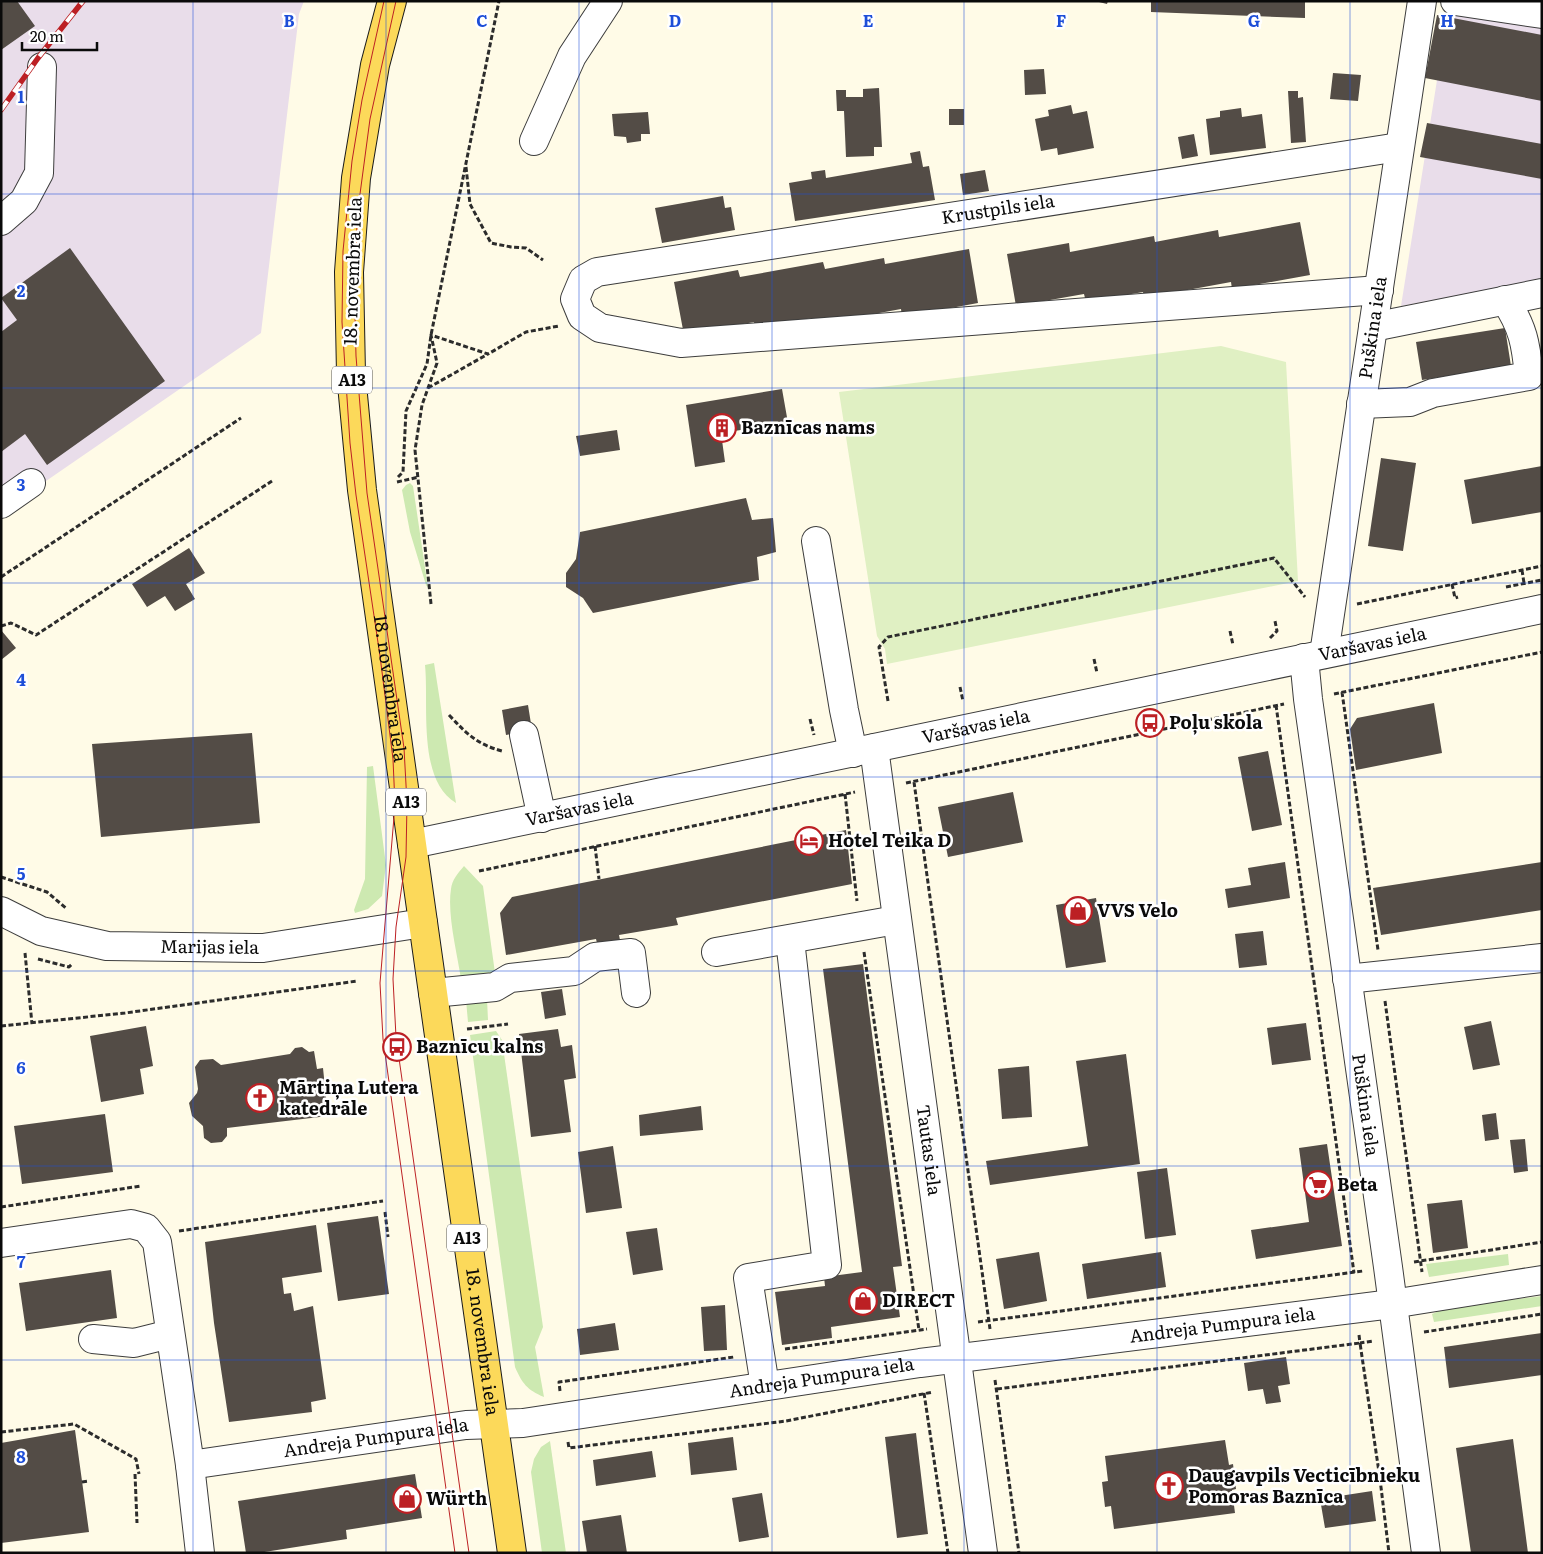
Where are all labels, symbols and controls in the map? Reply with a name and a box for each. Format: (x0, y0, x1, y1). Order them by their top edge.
text: B (283, 8, 295, 32)
text: C (476, 8, 488, 32)
text: D (669, 8, 681, 32)
text: E (863, 8, 874, 32)
text: F (1056, 8, 1066, 32)
text: G (1248, 8, 1260, 32)
text: H (1440, 8, 1454, 32)
scale bar (22, 20, 98, 52)
text: 20 m (30, 24, 64, 47)
text: 1 (18, 84, 25, 108)
street label: Krustpils iela (939, 186, 1057, 230)
street label: 18. novembra iela (335, 196, 368, 346)
street label: Puškina iela (1350, 274, 1393, 381)
text: 2 (17, 278, 26, 302)
road number: A13 (332, 366, 372, 394)
building icon: Baznīcas nams (707, 413, 737, 443)
place label: Baznīcas nams (741, 413, 875, 440)
text: 3 (17, 472, 26, 496)
street label: 18. novembra iela (368, 613, 415, 764)
street label: Varšavas iela (1316, 618, 1429, 667)
text: 4 (16, 667, 26, 691)
street label: Varšavas iela (919, 701, 1032, 750)
bus stop icon: Poļu skola (1135, 708, 1165, 738)
place label: Poļu skola (1169, 708, 1263, 735)
street label: Varšavas iela (523, 783, 636, 832)
road number: A13 (386, 789, 426, 816)
hotel icon: Hotel Teika D (794, 826, 824, 856)
place label: Hotel Teika D (828, 826, 951, 853)
text: 5 (17, 861, 26, 885)
shop icon: VVS Velo (1063, 896, 1093, 926)
place label: VVS Velo (1097, 896, 1178, 923)
street label: Marijas iela (160, 932, 260, 960)
bus stop icon: Baznīcu kalns (382, 1032, 412, 1062)
place label: Baznīcu kalns (416, 1032, 543, 1059)
street label: Puškina iela (1346, 1052, 1387, 1158)
text: 6 (16, 1055, 26, 1079)
place label: Mārtiņa Lutera katedrāle (279, 1073, 419, 1121)
church icon: Mārtiņa Lutera katedrāle (245, 1083, 275, 1113)
street label: Tautas iela (910, 1103, 950, 1198)
supermarket icon: Beta (1303, 1170, 1333, 1200)
place label: Beta (1337, 1170, 1378, 1197)
road number: A13 (447, 1224, 487, 1252)
text: 7 (17, 1249, 26, 1273)
street label: 18. novembra iela (460, 1266, 507, 1418)
shop icon: DIRECT (848, 1286, 878, 1316)
place label: DIRECT (882, 1286, 955, 1313)
street label: Andreja Pumpura iela (1128, 1299, 1317, 1349)
street label: Andreja Pumpura iela (727, 1349, 916, 1404)
street label: Andreja Pumpura iela (282, 1410, 470, 1463)
text: 8 (16, 1444, 26, 1468)
place label: Daugavpils Vecticībnieku Pomoras Baznīca (1188, 1461, 1420, 1509)
church icon: Daugavpils Vecticībnieku Pomoras Baznīca (1154, 1471, 1184, 1501)
shop icon: Würth (392, 1484, 422, 1514)
place label: Würth (426, 1484, 488, 1511)

